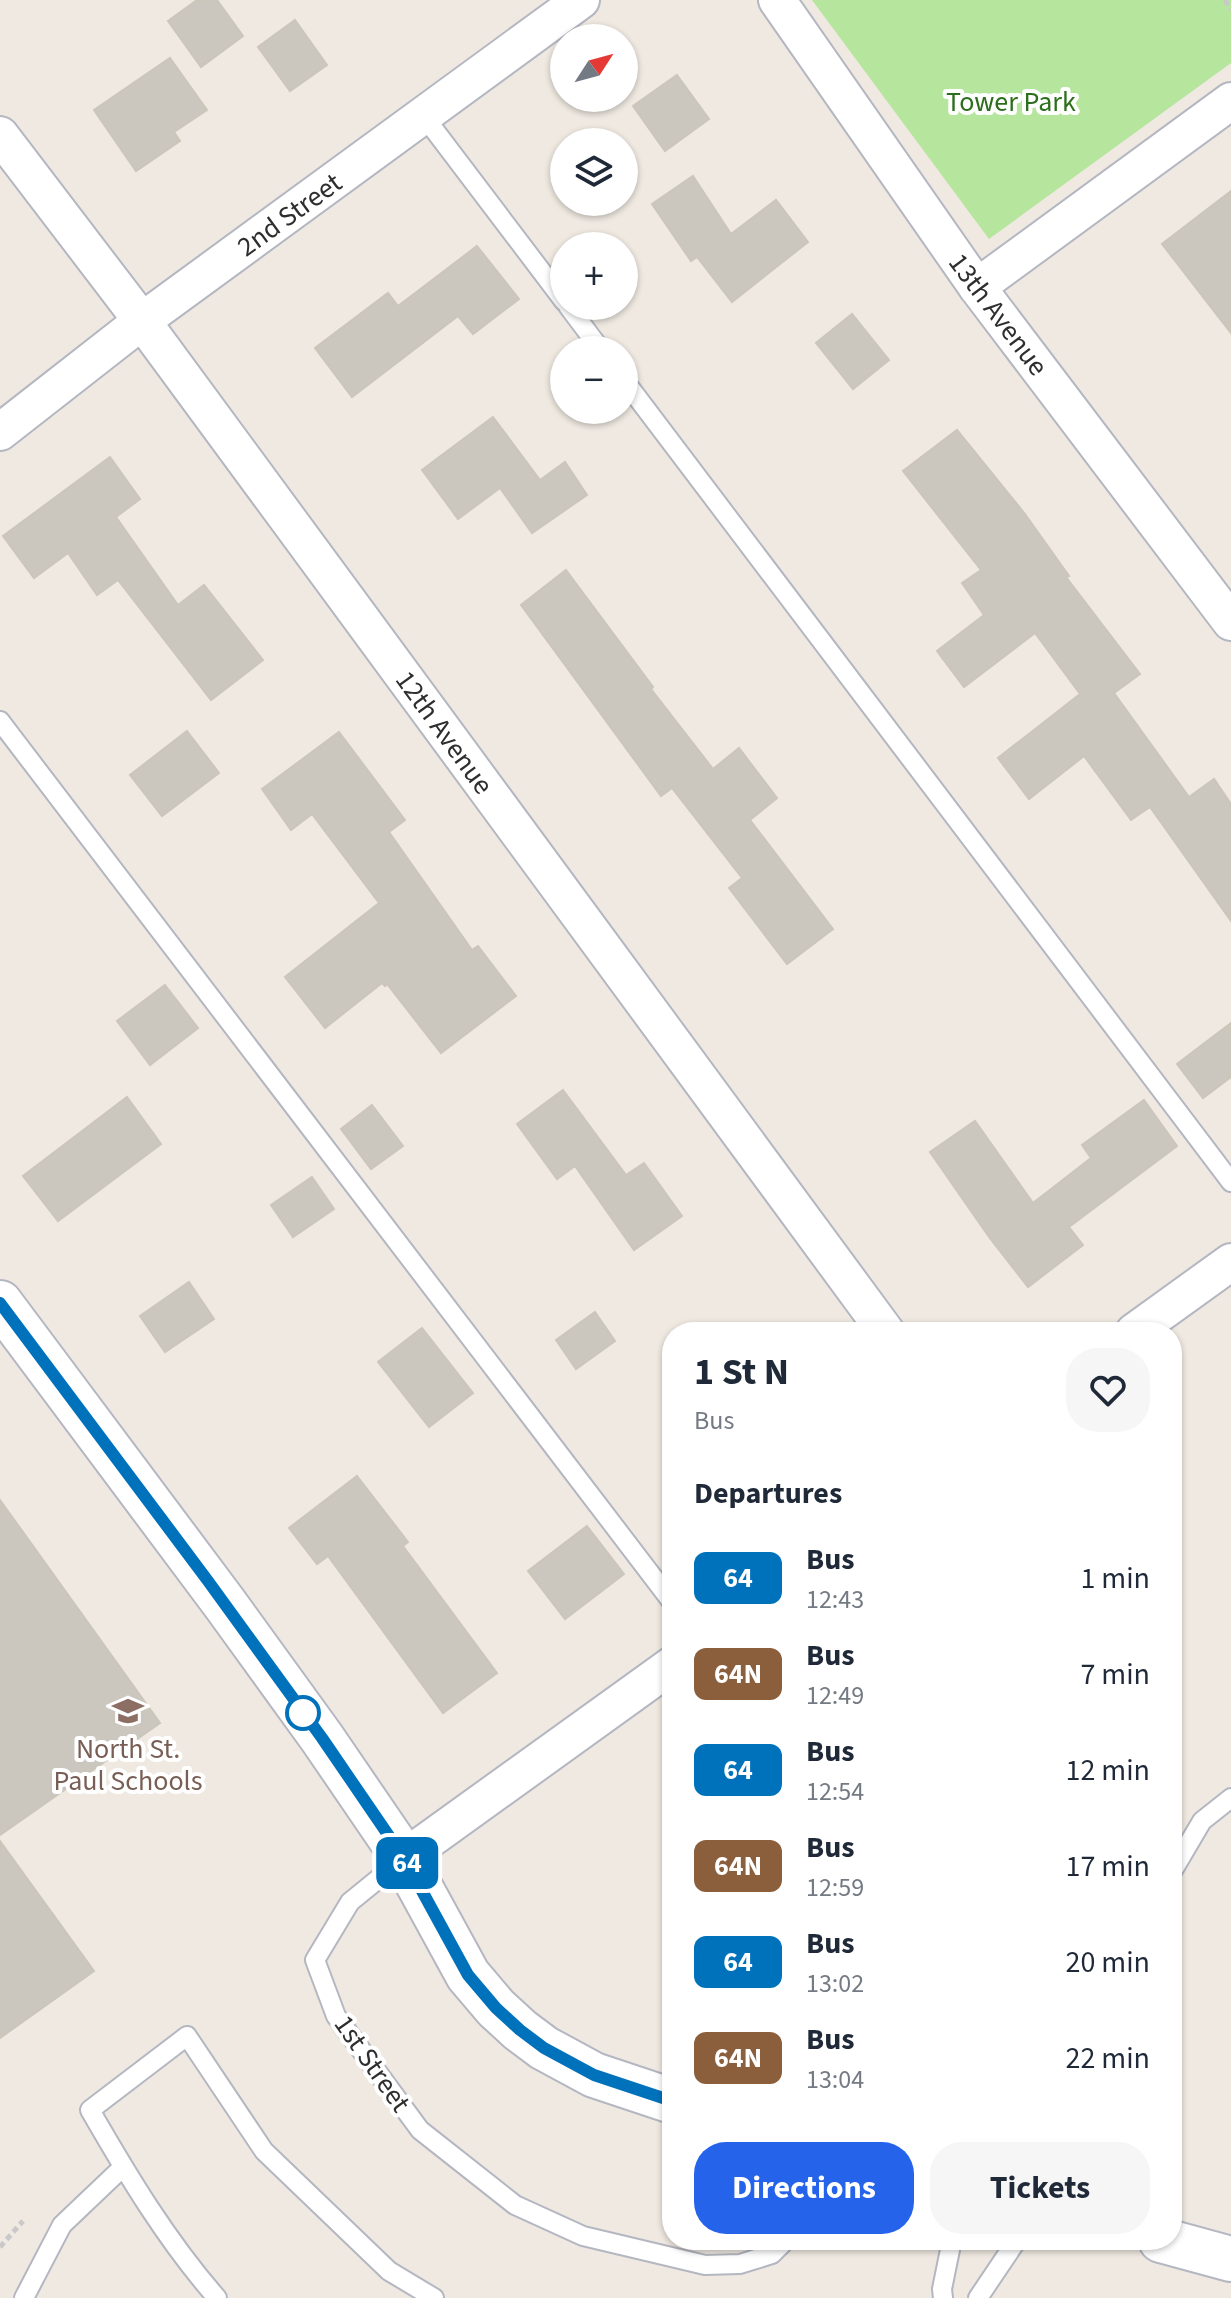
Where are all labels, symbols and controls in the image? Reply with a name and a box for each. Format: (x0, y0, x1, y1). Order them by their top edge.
north arrow (550, 24, 638, 112)
map controls (550, 24, 638, 424)
park label: Tower Park (946, 82, 1076, 122)
button: layers (550, 128, 638, 216)
street label: 2nd Street (229, 163, 351, 266)
button: + (550, 232, 638, 320)
street label: 13th Avenue (939, 245, 1058, 384)
button: − (550, 336, 638, 424)
street label: 12th Avenue (386, 662, 503, 803)
text: 1 St N (694, 1345, 789, 1399)
button: heart (1066, 1348, 1150, 1432)
text: Bus (694, 1402, 734, 1439)
text: Departures (694, 1472, 842, 1515)
text: Bus (806, 1538, 854, 1581)
text: 1 min (1080, 1557, 1150, 1600)
text: 64 (723, 1558, 753, 1598)
text: 12:43 (806, 1581, 864, 1618)
text: Bus (806, 1634, 854, 1677)
text: 7 min (1080, 1653, 1150, 1696)
text: 64N (714, 1654, 762, 1694)
text: 12:49 (806, 1677, 864, 1714)
school or university icon: North St. Paul Schools (111, 1694, 145, 1728)
unlabelled marker (286, 1696, 320, 1730)
place label: North St. Paul Schools (54, 1729, 202, 1801)
text: Bus (806, 1730, 854, 1773)
text: 12 min (1066, 1749, 1150, 1792)
text: 64 (723, 1750, 753, 1790)
text: 12:54 (806, 1773, 864, 1810)
text: Bus (806, 1826, 854, 1869)
line badge: 64 (371, 1837, 443, 1889)
text: 64 (392, 1843, 422, 1883)
text: 17 min (1066, 1845, 1150, 1888)
text: 64N (714, 1846, 762, 1886)
text: 12:59 (806, 1869, 864, 1906)
text: Bus (806, 1922, 854, 1965)
text: 20 min (1066, 1941, 1150, 1984)
text: 64 (723, 1942, 753, 1982)
text: 13:02 (806, 1965, 864, 2002)
street label: 1st Street (324, 2007, 421, 2121)
text: Bus (806, 2018, 854, 2061)
text: 22 min (1066, 2037, 1150, 2080)
text: 64N (714, 2038, 762, 2078)
text: 13:04 (806, 2061, 864, 2098)
button: Directions (694, 2142, 914, 2234)
button: Tickets (930, 2142, 1150, 2234)

